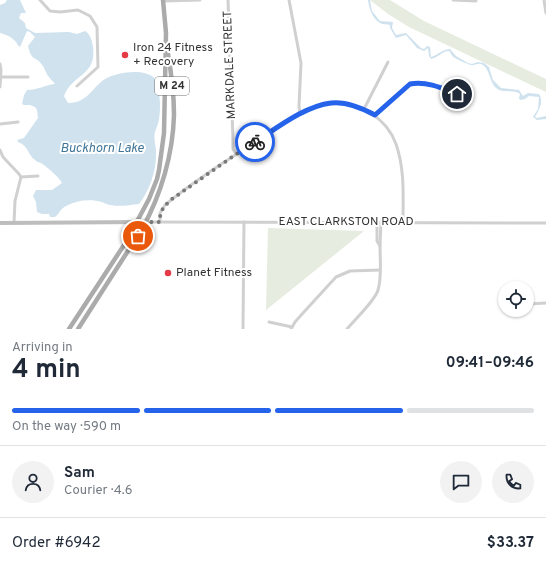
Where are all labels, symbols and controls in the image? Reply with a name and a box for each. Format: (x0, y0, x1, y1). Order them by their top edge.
street label: MARKDALE STREET (220, 10, 240, 120)
place label: Iron 24 Fitness + Recovery (133, 40, 213, 70)
marker: Iron 24 Fitness + Recovery (120, 50, 130, 60)
road number: M 24 (155, 77, 189, 95)
pin (440, 77, 474, 111)
icon: home (446, 83, 468, 105)
courier (235, 122, 275, 162)
icon: bike (244, 131, 266, 153)
water label: Buckhorn Lake (60, 141, 144, 157)
street label: EAST CLARKSTON ROAD (278, 214, 414, 230)
pin (121, 219, 155, 253)
icon: bag (127, 225, 149, 247)
place label: Planet Fitness (176, 265, 252, 281)
marker: Planet Fitness (163, 268, 173, 278)
map controls (498, 281, 534, 317)
button: locate (498, 281, 534, 317)
text: Arriving in (12, 340, 73, 356)
text: 4 min (12, 354, 81, 387)
text: 09:41–09:46 (446, 354, 534, 373)
text: On the way · 590 m (12, 419, 121, 435)
button: person (12, 461, 54, 503)
button: chat (440, 461, 482, 503)
button: phone (492, 461, 534, 503)
text: Sam (64, 464, 95, 483)
text: Courier · 4.6 (64, 483, 132, 499)
text: Order #6942 (12, 534, 101, 553)
text: $33.37 (487, 534, 534, 553)

